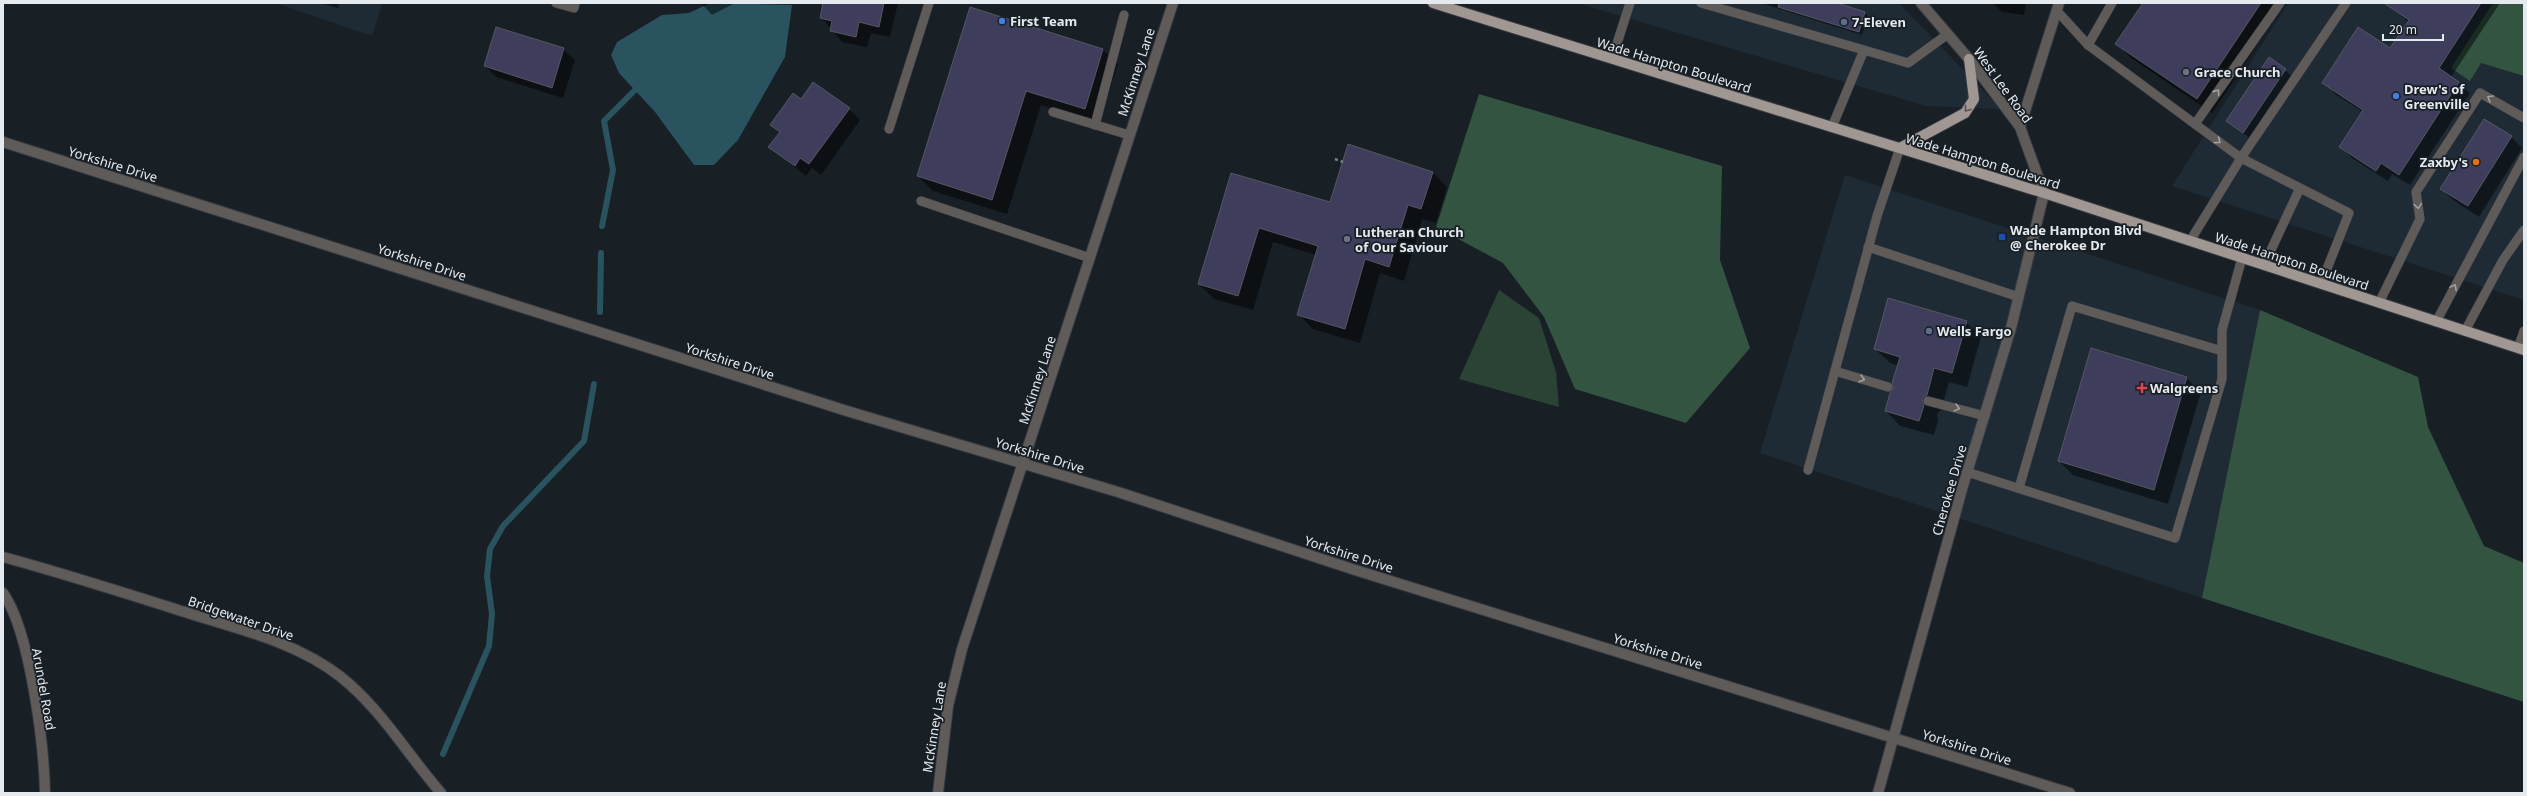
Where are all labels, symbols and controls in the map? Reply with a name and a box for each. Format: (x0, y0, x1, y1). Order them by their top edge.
place label: First Team (1010, 12, 1077, 30)
place label: 7-Eleven (1852, 13, 1906, 31)
marker: First Team (997, 16, 1007, 26)
scale bar (2383, 16, 2443, 42)
marker: 7-Eleven (1839, 17, 1849, 27)
text: 20 m (2389, 21, 2417, 38)
street label: McKinney Lane (1113, 25, 1159, 119)
street label: Wade Hampton Boulevard (1595, 33, 1753, 97)
street label: West Lee Road (1969, 43, 2037, 127)
place label: Grace Church (2194, 63, 2281, 81)
marker: Grace Church (2181, 67, 2191, 77)
place label: Drew's of Greenville (2404, 80, 2470, 113)
one-way arrow (2212, 90, 2219, 97)
marker: Drew's of Greenville (2391, 91, 2401, 101)
one-way arrow (2487, 96, 2494, 103)
one-way arrow (1965, 104, 1972, 112)
street label: Wade Hampton Boulevard (1904, 129, 2062, 193)
one-way arrow (2213, 136, 2220, 143)
street label: Yorkshire Drive (66, 142, 160, 186)
place label: Zaxby's (2420, 153, 2468, 171)
marker: Zaxby's (2471, 157, 2481, 167)
one-way arrow (2413, 203, 2422, 209)
place label: Wade Hampton Blvd @ Cherokee Dr (2010, 221, 2142, 254)
place label: Lutheran Church of Our Saviour (1355, 223, 1464, 256)
street label: Wade Hampton Boulevard (2213, 228, 2371, 294)
marker: Wade Hampton Blvd @ Cherokee Dr (1997, 232, 2007, 242)
marker: Lutheran Church of Our Saviour (1342, 234, 1352, 244)
street label: Yorkshire Drive (375, 239, 469, 285)
one-way arrow (2450, 284, 2457, 291)
place label: Wells Fargo (1937, 322, 2012, 340)
marker: Wells Fargo (1924, 326, 1934, 336)
street label: McKinney Lane (1014, 333, 1060, 427)
street label: Yorkshire Drive (683, 338, 777, 384)
one-way arrow (1858, 374, 1865, 383)
place label: Walgreens (2150, 379, 2218, 397)
marker: Walgreens (2137, 383, 2147, 393)
one-way arrow (1953, 403, 1960, 412)
street label: Yorkshire Drive (993, 433, 1087, 477)
street label: Cherokee Drive (1927, 442, 1971, 538)
street label: Yorkshire Drive (1302, 531, 1396, 577)
street label: Bridgewater Drive (186, 591, 296, 645)
street label: Yorkshire Drive (1611, 629, 1705, 673)
street label: Arundel Road (28, 647, 60, 731)
street label: McKinney Lane (918, 680, 950, 774)
street label: Yorkshire Drive (1920, 725, 2014, 769)

